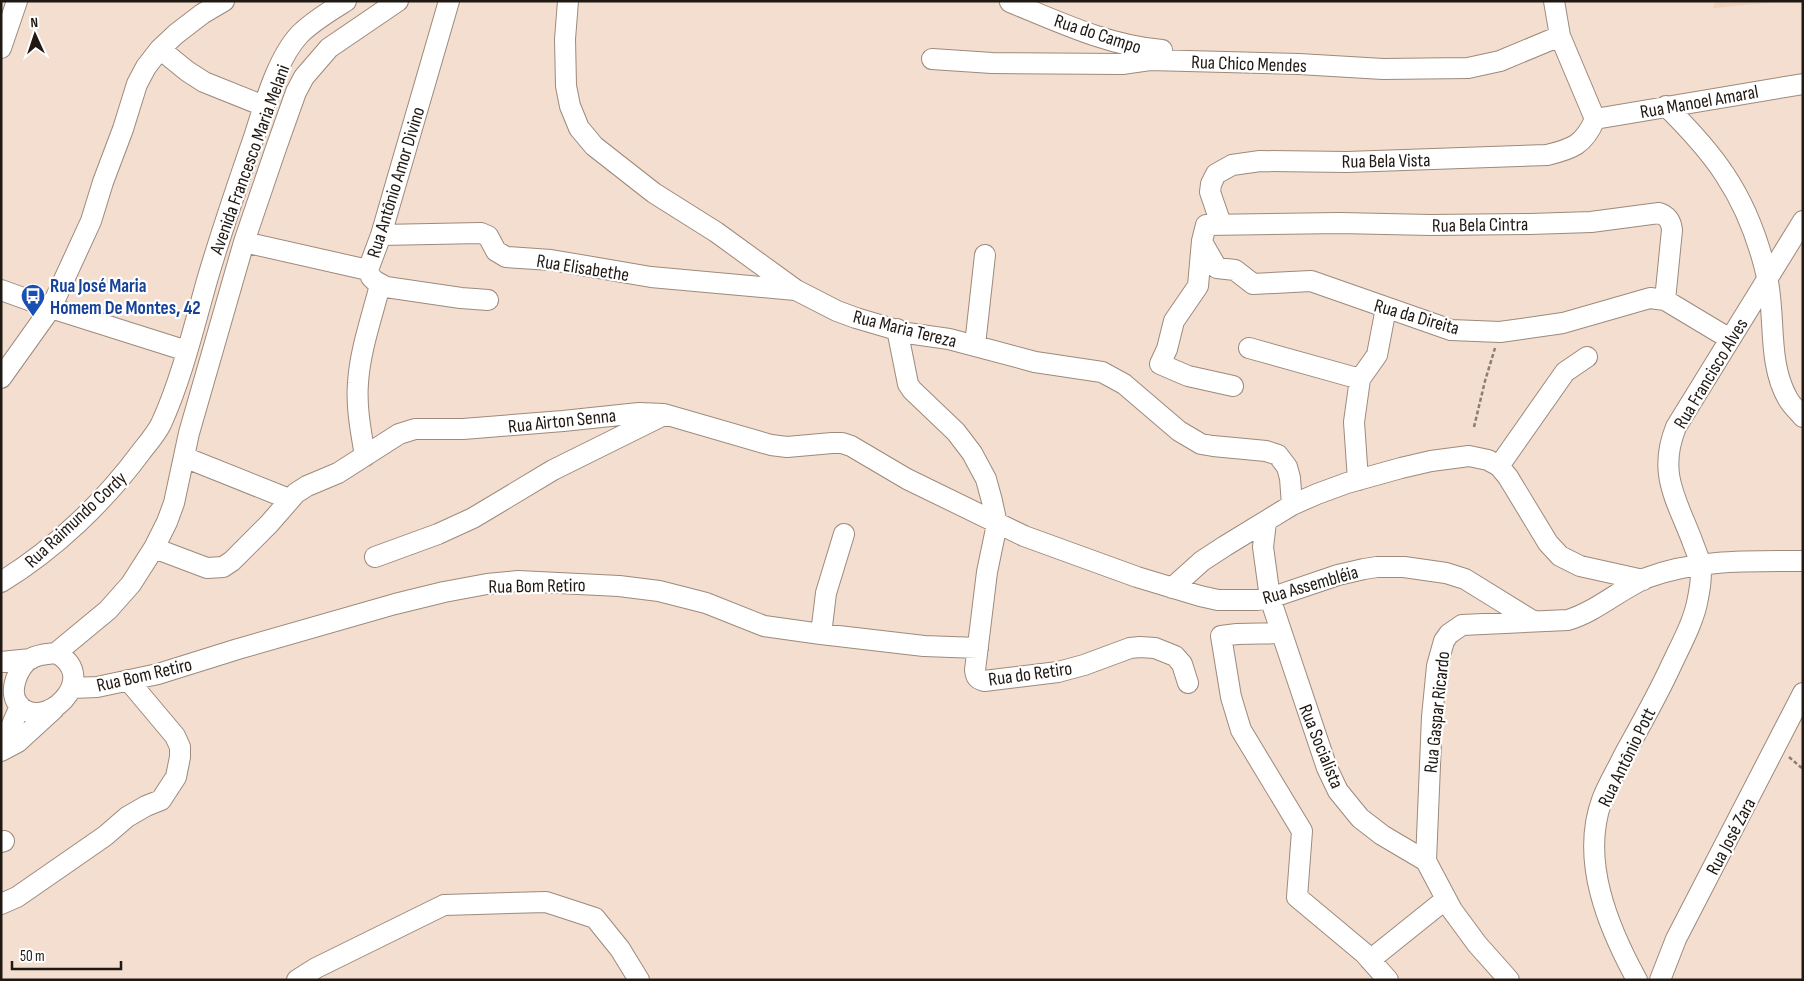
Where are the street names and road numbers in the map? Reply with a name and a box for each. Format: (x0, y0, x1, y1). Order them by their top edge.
street label: Rua do Campo (1051, 10, 1144, 59)
street label: Rua Chico Mendes (1191, 51, 1307, 78)
street label: Avenida Francesco Maria Melani (205, 62, 295, 258)
street label: Rua Manoel Amaral (1638, 81, 1760, 124)
street label: Rua Antônio Amor Divino (363, 104, 430, 261)
street label: Rua Bela Vista (1341, 149, 1431, 174)
street label: Rua Bela Cintra (1432, 213, 1528, 238)
street label: Rua Elisabethe (535, 250, 631, 287)
street label: Rua da Direita (1371, 294, 1462, 341)
street label: Rua Maria Tereza (850, 305, 959, 353)
street label: Rua Francisco Alves (1669, 314, 1753, 433)
street label: Rua Airton Senna (507, 404, 617, 439)
street label: Rua Raimundo Cordy (20, 467, 132, 573)
street label: Rua Assembléia (1260, 561, 1361, 610)
street label: Rua Bom Retiro (488, 574, 586, 599)
street label: Rua Gaspar Ricardo (1420, 650, 1455, 774)
street label: Rua Bom Retiro (94, 653, 194, 698)
street label: Rua do Retiro (987, 657, 1074, 692)
street label: Rua Socialista (1293, 701, 1348, 792)
street label: Rua Antônio Pott (1593, 704, 1661, 811)
street label: Rua José Zara (1702, 794, 1761, 879)

